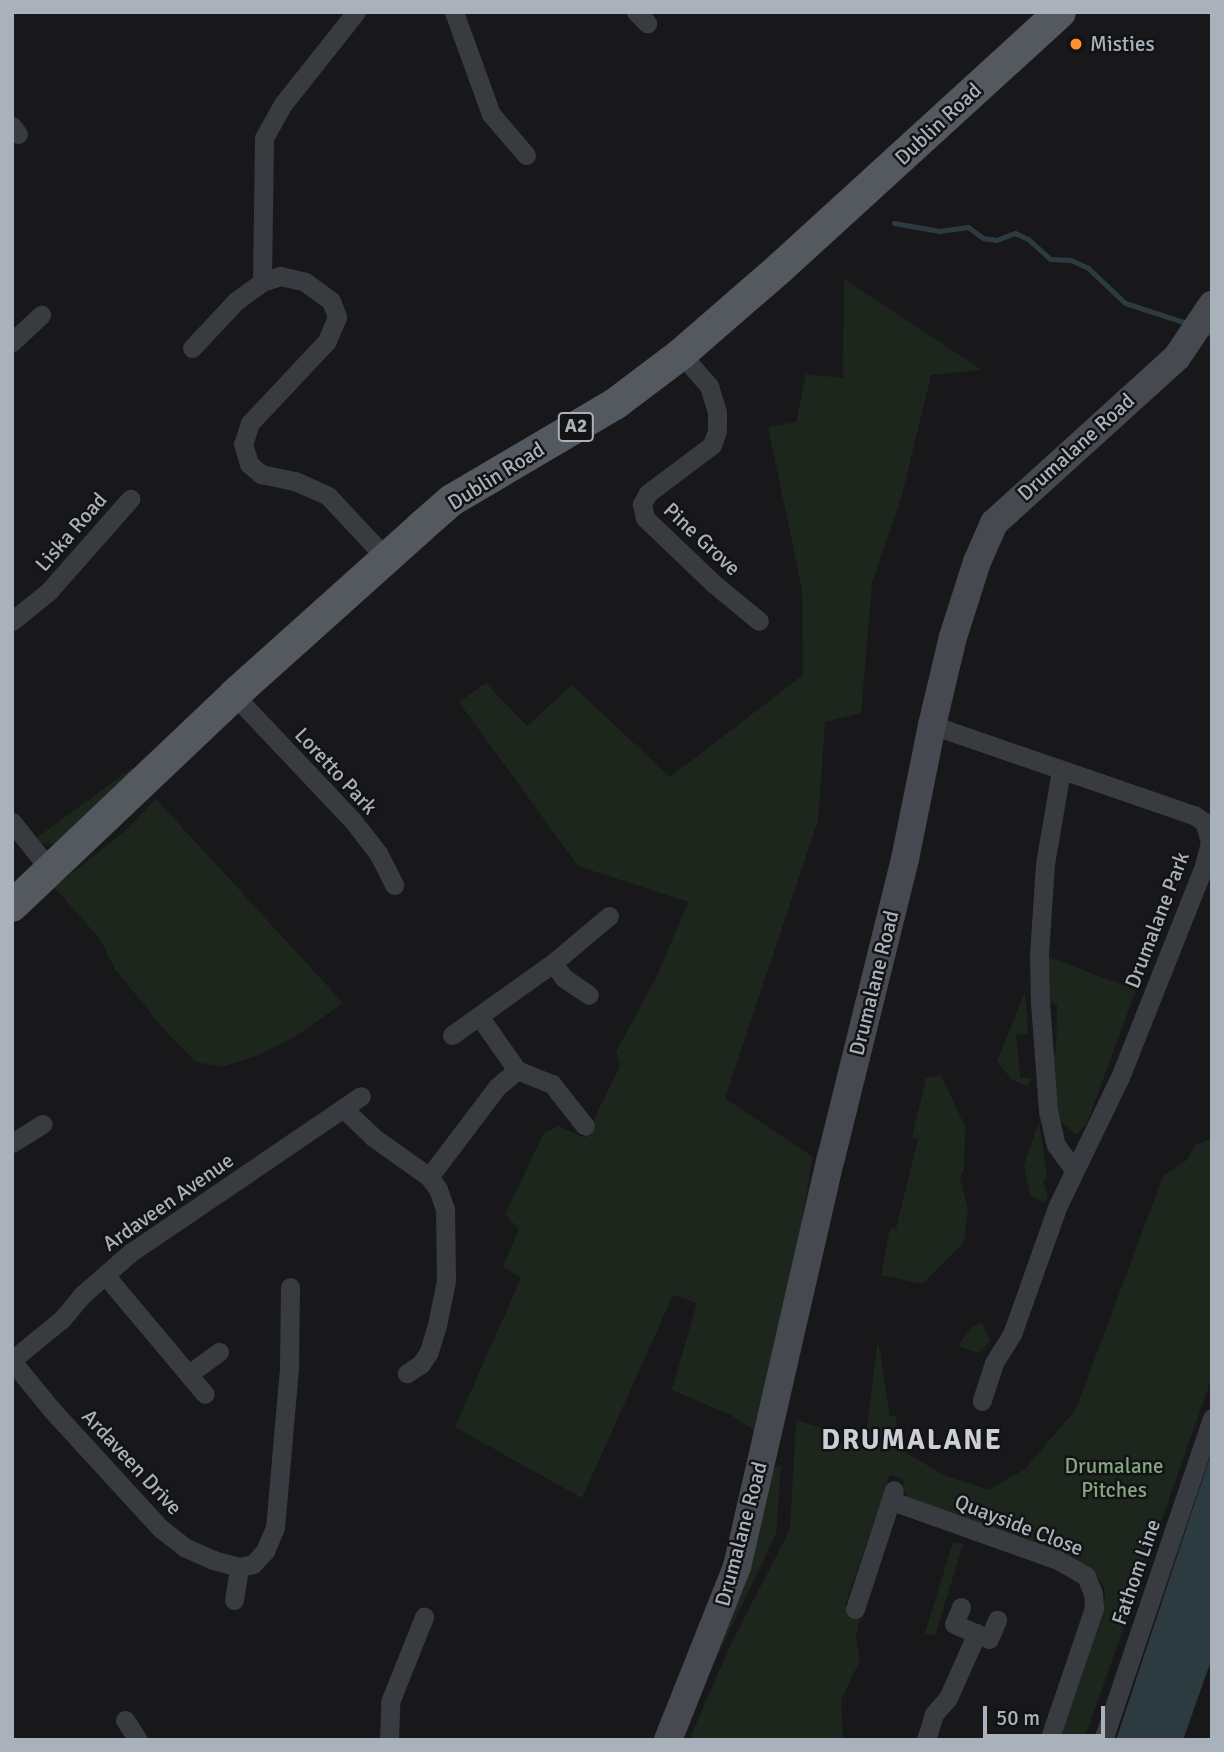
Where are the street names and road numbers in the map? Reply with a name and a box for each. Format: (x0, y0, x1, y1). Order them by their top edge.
street label: Dublin Road (890, 78, 986, 170)
street label: Drumalane Road (1012, 388, 1140, 506)
road number: A2 (557, 412, 595, 442)
street label: Dublin Road (443, 436, 549, 516)
street label: Liska Road (30, 487, 112, 577)
street label: Pine Grove (658, 497, 746, 581)
street label: Loretto Park (289, 722, 383, 820)
street label: Drumalane Park (1119, 848, 1195, 992)
street label: Drumalane Road (844, 908, 904, 1058)
street label: Ardaveen Avenue (98, 1148, 238, 1256)
street label: Ardaveen Drive (77, 1404, 187, 1520)
street label: Drumalane Road (710, 1459, 772, 1609)
street label: Quayside Close (951, 1489, 1087, 1561)
street label: Fathom Line (1106, 1516, 1166, 1628)

